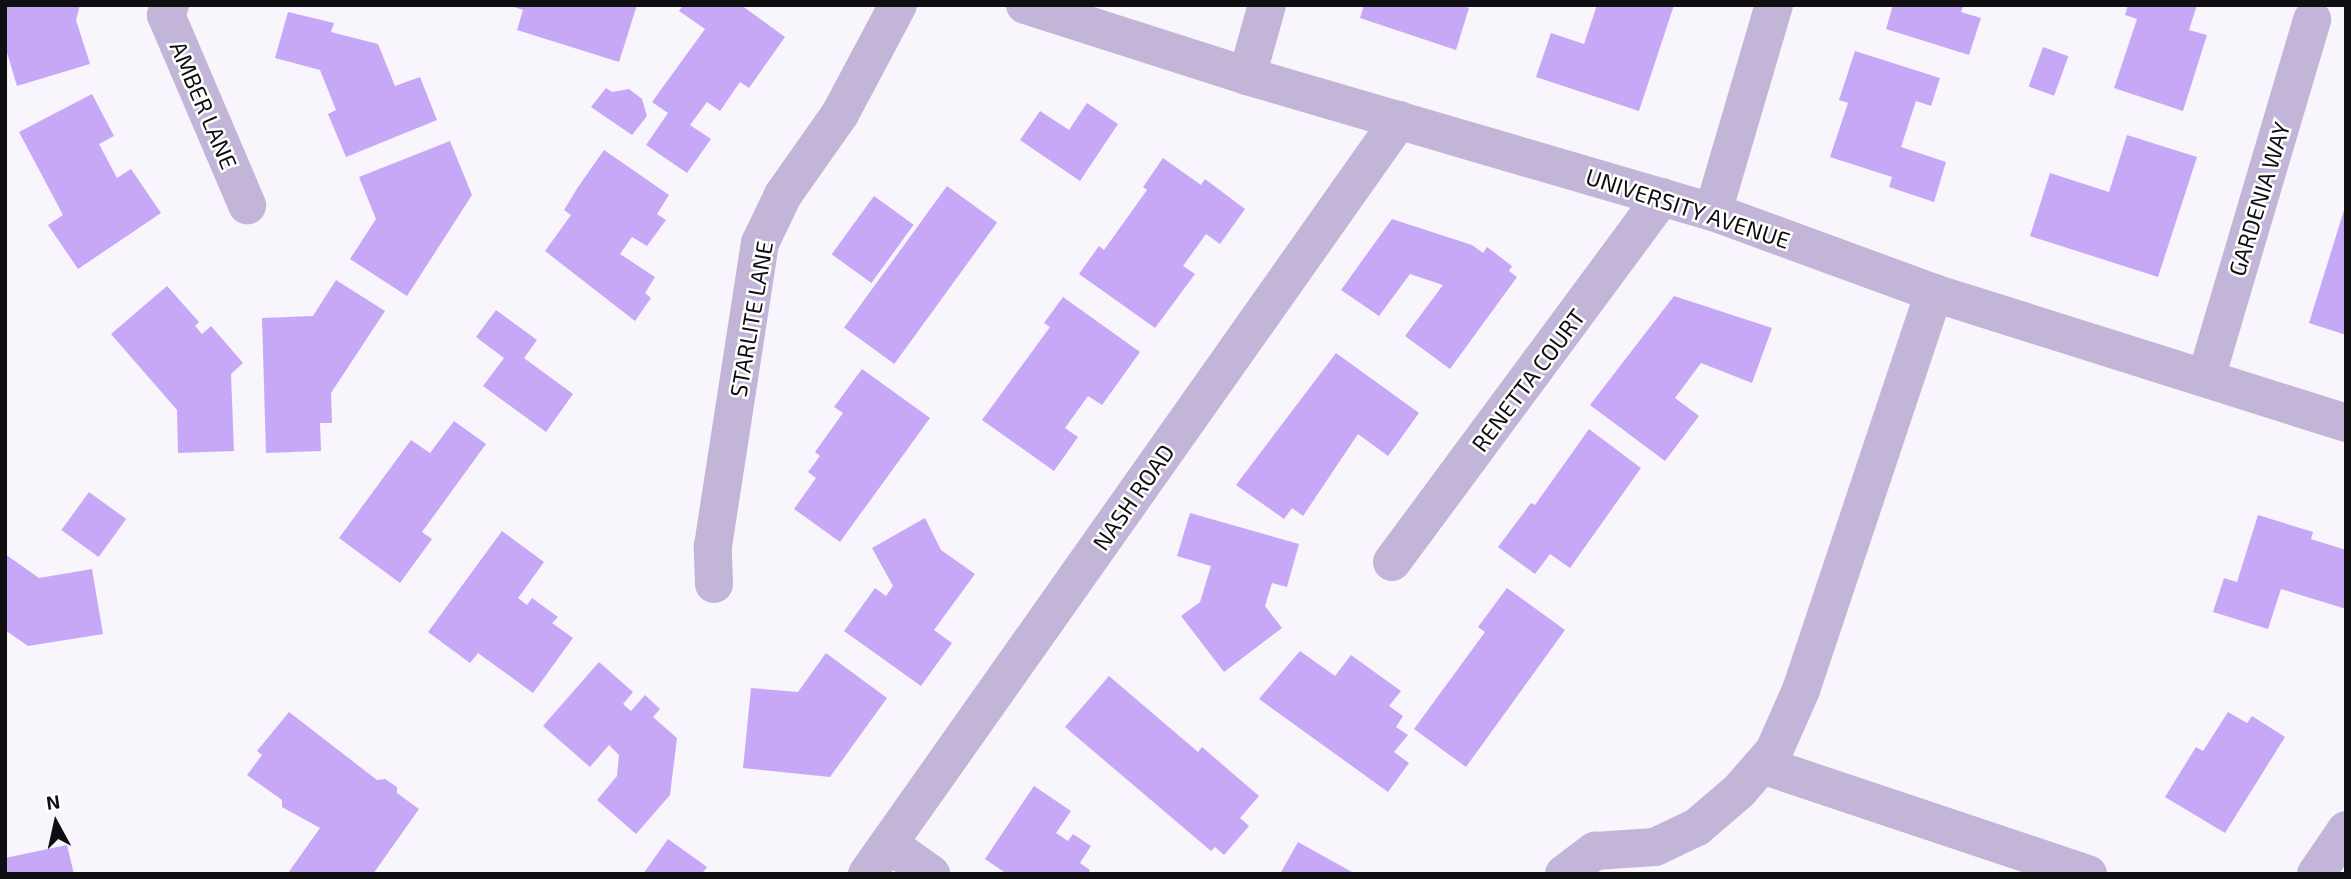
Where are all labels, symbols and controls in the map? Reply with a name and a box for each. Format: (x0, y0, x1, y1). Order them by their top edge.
street label: AMBER LANE (165, 37, 243, 173)
street label: GARDENIA WAY (2222, 118, 2296, 280)
street label: UNIVERSITY AVENUE (1582, 162, 1794, 254)
street label: STARLITE LANE (724, 239, 778, 399)
street label: RENETTA COURT (1465, 303, 1591, 457)
street label: NASH ROAD (1086, 439, 1180, 555)
north arrow (21, 788, 91, 858)
text: N (45, 789, 61, 814)

